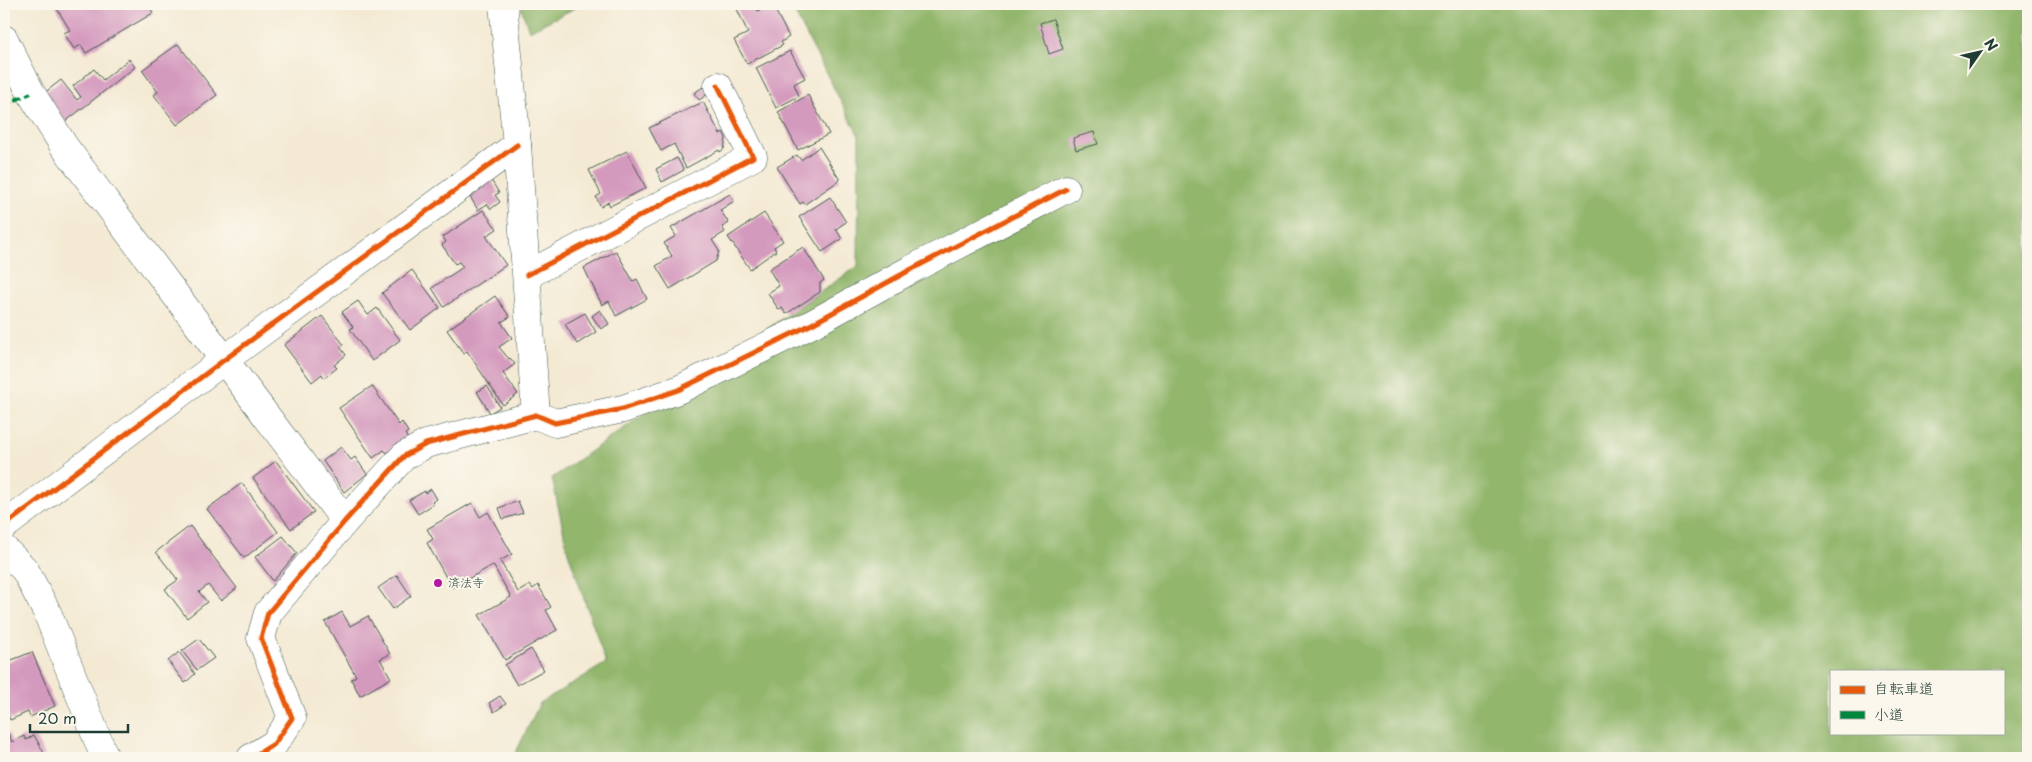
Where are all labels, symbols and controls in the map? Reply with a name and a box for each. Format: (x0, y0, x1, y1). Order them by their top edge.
north arrow (1954, 28, 2004, 78)
text: N (1979, 34, 2003, 55)
place label: 済法寺 (448, 573, 484, 591)
marker: 済法寺 (432, 577, 444, 589)
legend (1830, 670, 2004, 734)
text: 自転車道 (1874, 676, 1934, 699)
scale bar (30, 702, 128, 734)
text: 小道 (1874, 702, 1904, 725)
text: 20 m (38, 706, 77, 729)

